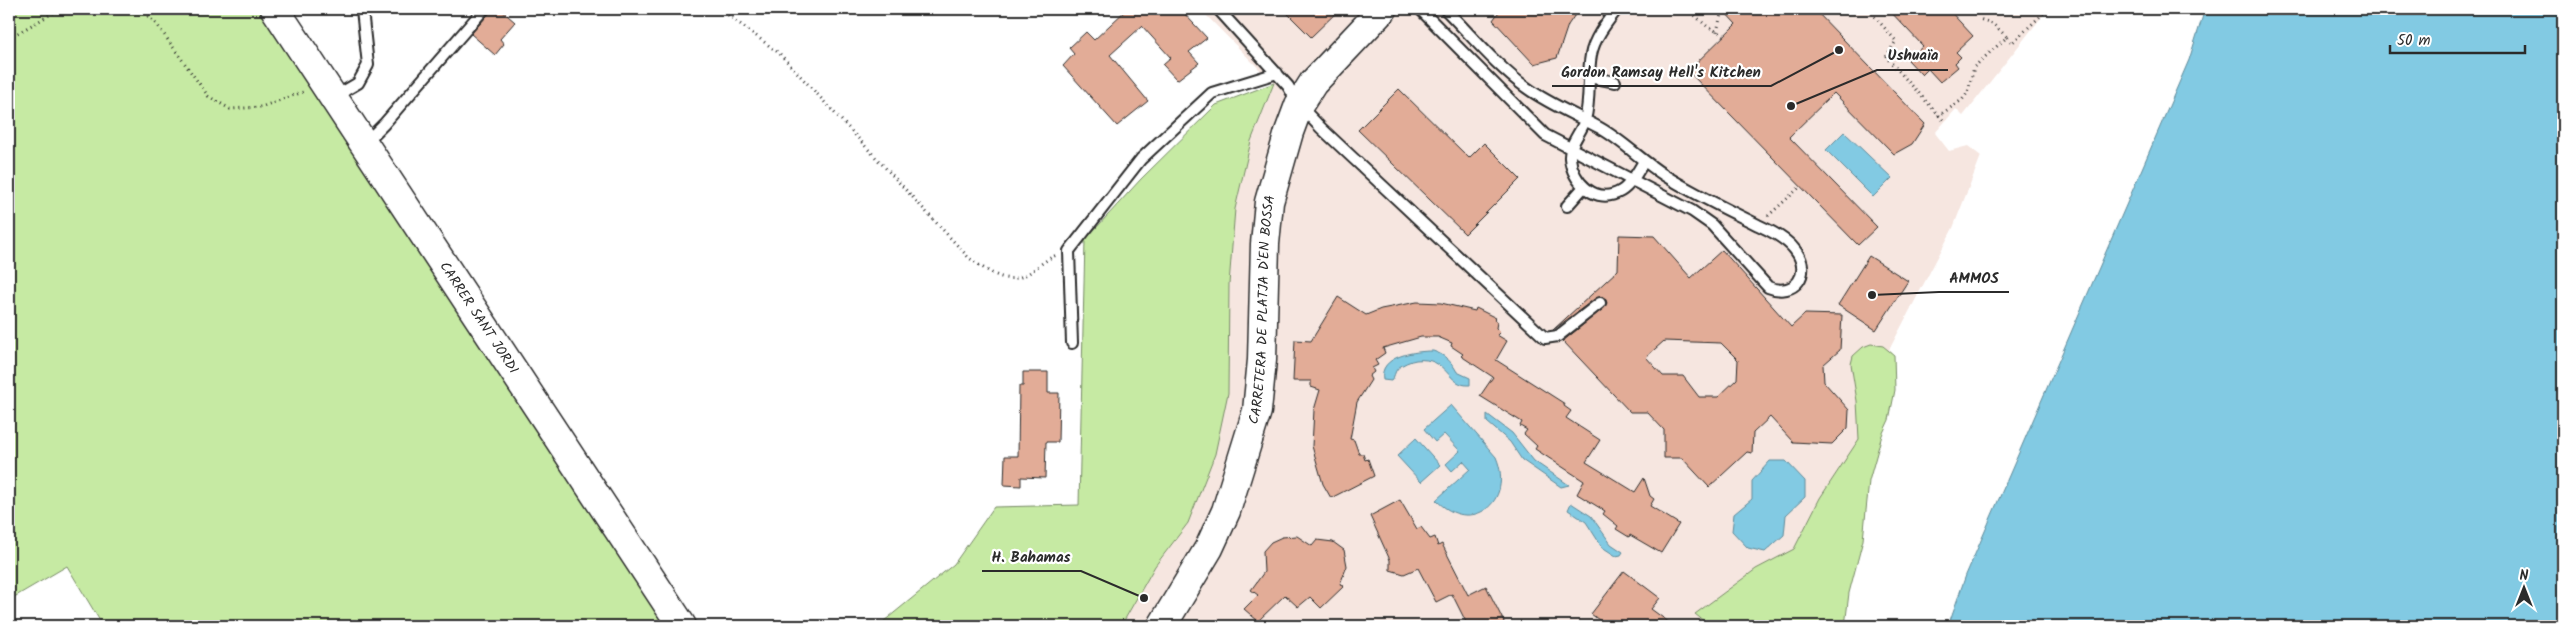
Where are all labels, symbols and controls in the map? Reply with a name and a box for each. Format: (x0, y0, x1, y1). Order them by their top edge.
scale bar (2390, 22, 2524, 54)
text: 50 m (2397, 29, 2431, 53)
callout: Ushuaïa (1877, 40, 1948, 70)
text: Ushuaïa (1888, 44, 1939, 68)
callout: Gordon Ramsay Hell's Kitchen (1552, 56, 1771, 86)
text: Gordon Ramsay Hell's Kitchen (1561, 61, 1761, 85)
street label: CARRETERA DE PLATJA D'EN BOSSA (1243, 192, 1281, 427)
street label: CARRER SANT JORDI (434, 257, 524, 378)
callout: AMMOS (1939, 262, 2009, 292)
text: AMMOS (1949, 267, 2000, 291)
callout: H. Bahamas (982, 541, 1081, 571)
text: H. Bahamas (991, 546, 1071, 570)
north arrow (2500, 562, 2550, 612)
text: N (2520, 565, 2529, 587)

